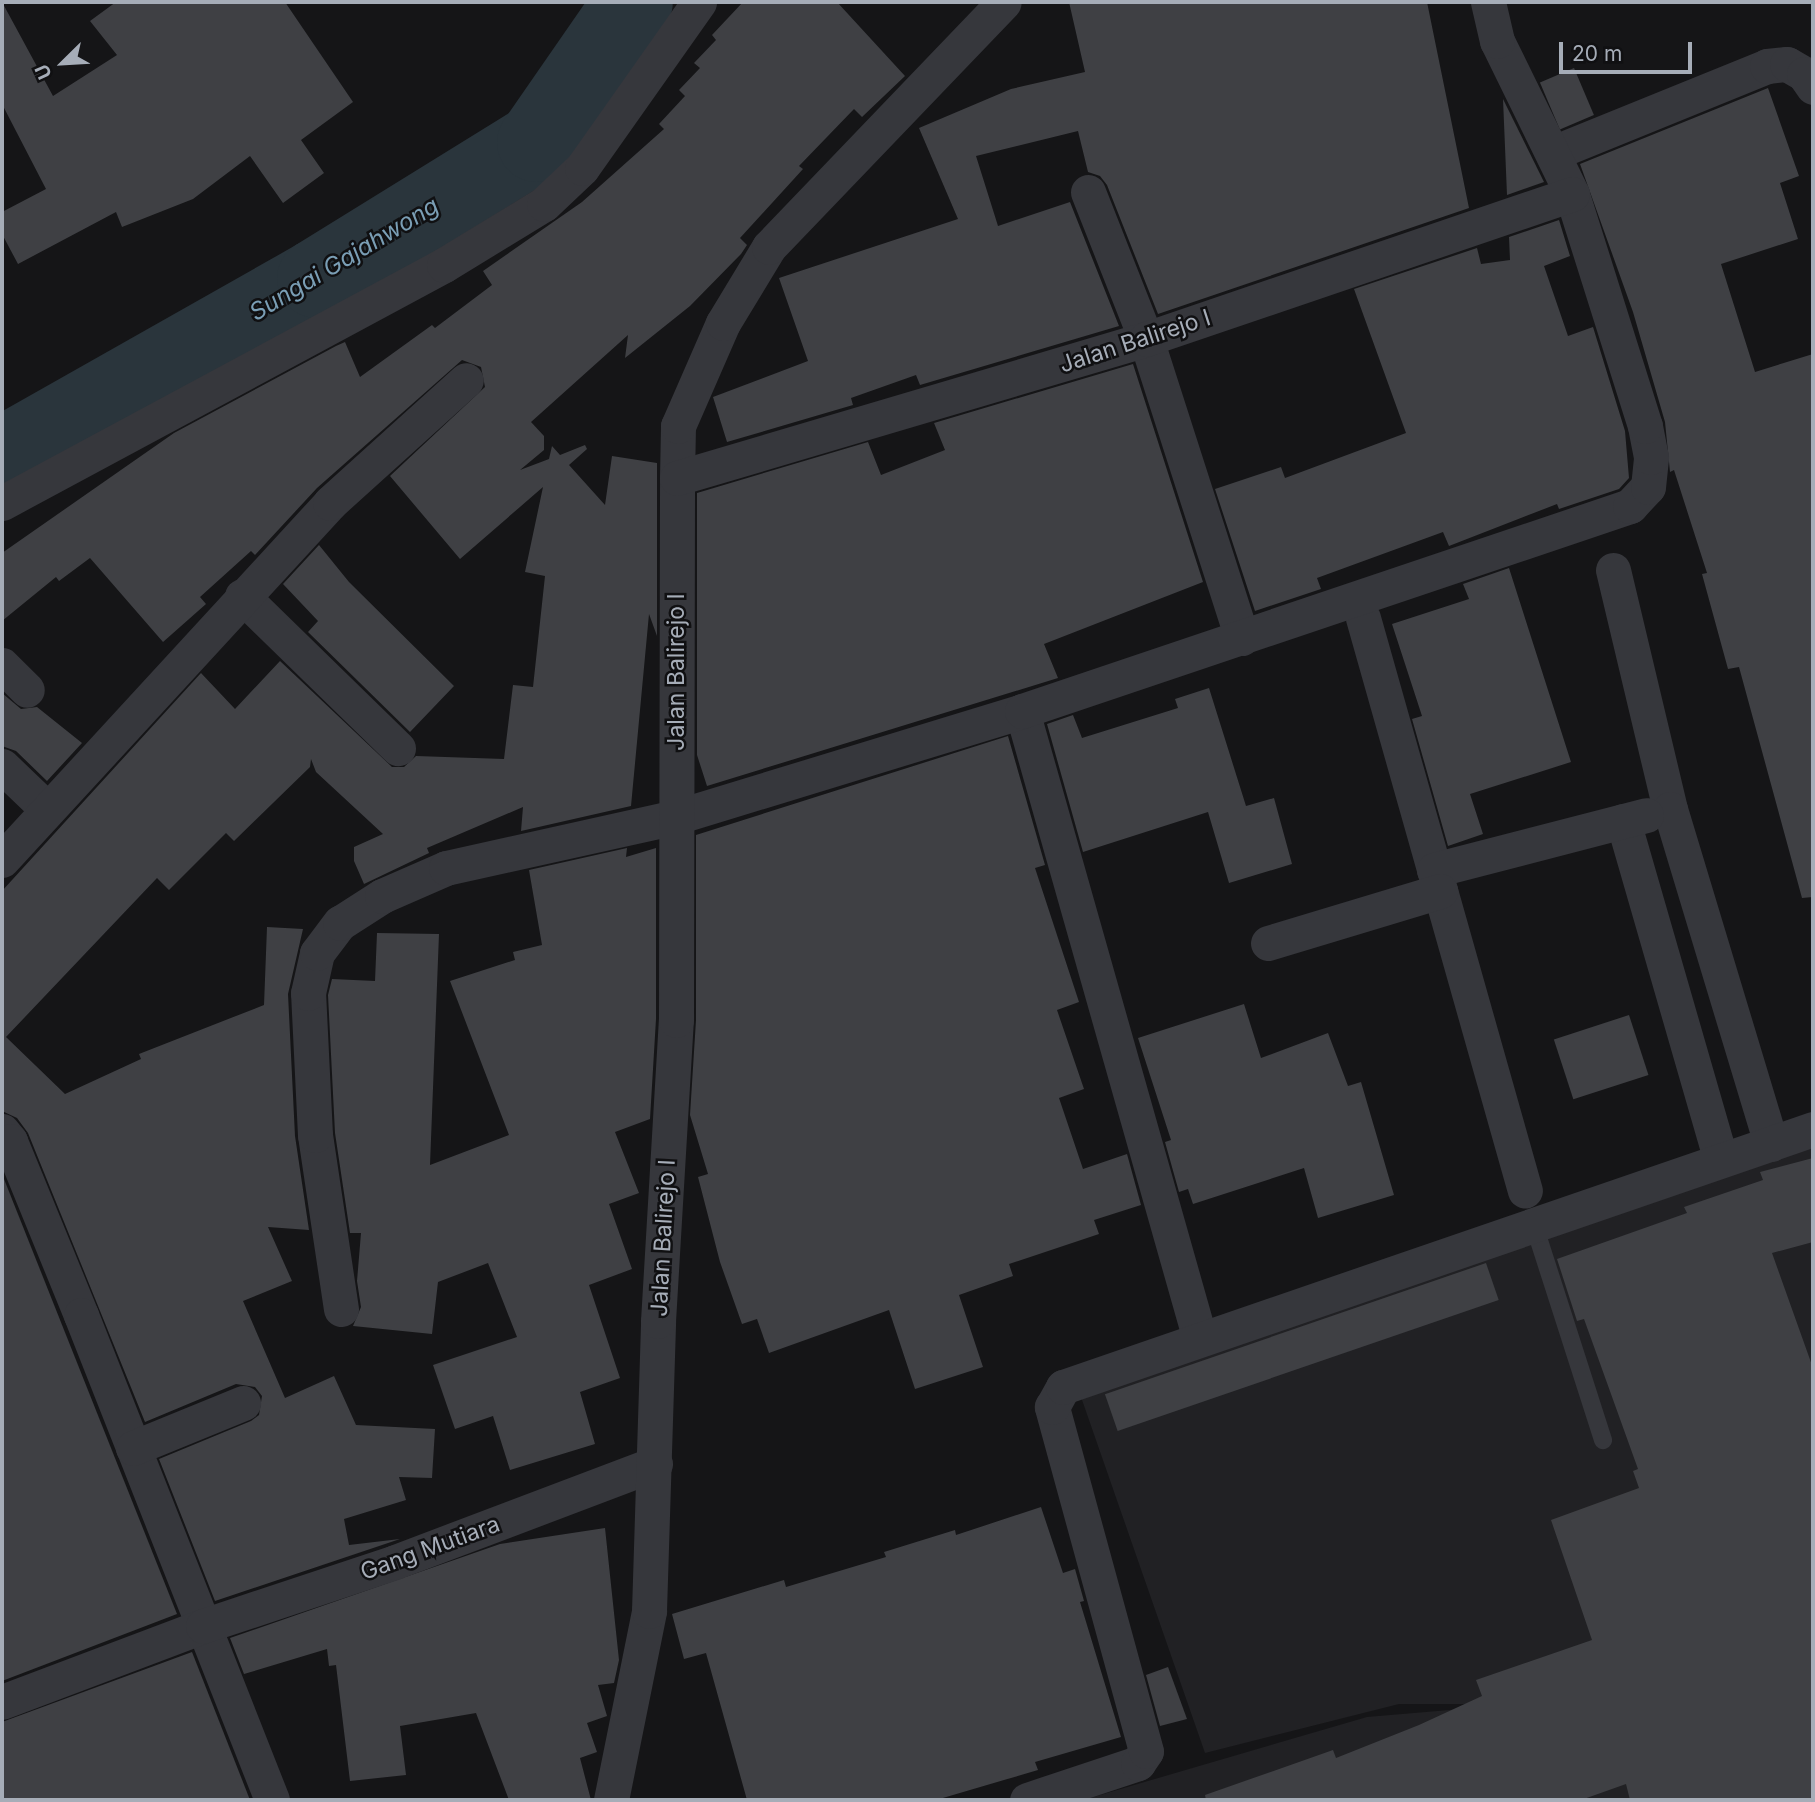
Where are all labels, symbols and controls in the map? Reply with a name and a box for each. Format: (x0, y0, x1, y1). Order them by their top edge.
north arrow (28, 28, 98, 98)
scale bar (1563, 28, 1696, 72)
text: 20 m (1572, 41, 1622, 66)
text: U (30, 61, 57, 83)
water label: Sungai Gajahwong (244, 191, 444, 327)
street label: Jalan Balirejo I (1056, 304, 1214, 378)
street label: Jalan Balirejo I (662, 593, 690, 751)
street label: Jalan Balirejo I (645, 1159, 681, 1317)
street label: Gang Mutiara (357, 1510, 503, 1586)

